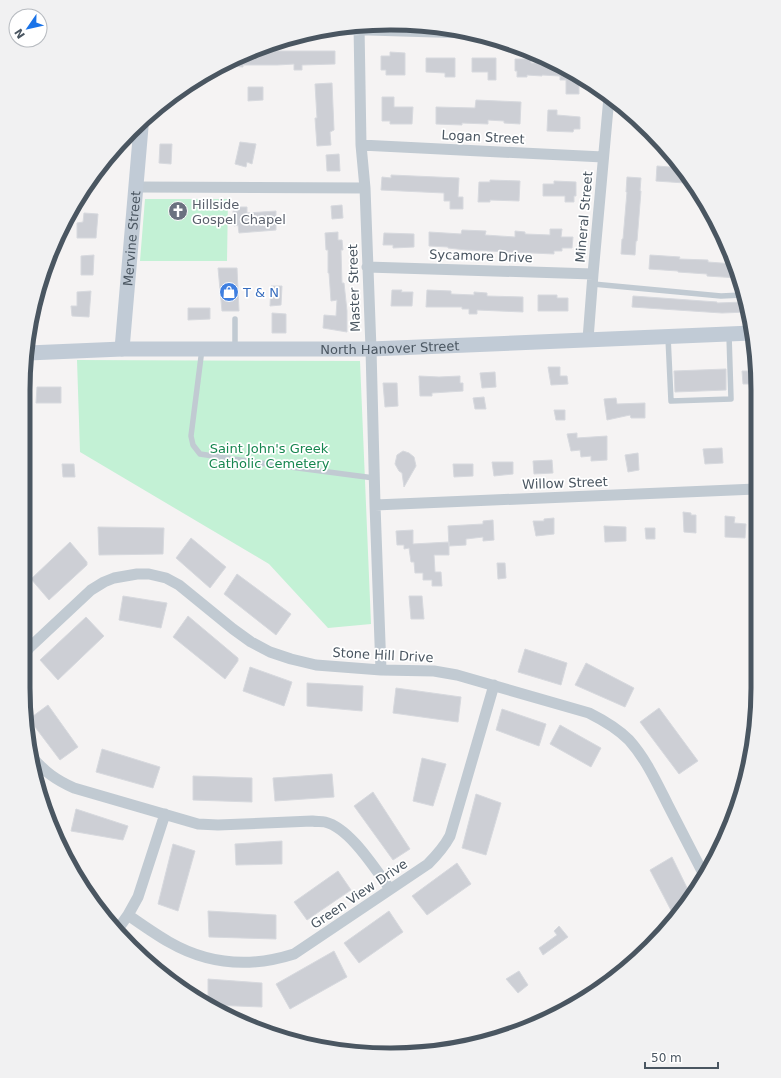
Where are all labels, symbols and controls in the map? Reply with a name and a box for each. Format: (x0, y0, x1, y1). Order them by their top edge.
north arrow (8, 8, 48, 48)
text: N (12, 26, 28, 41)
street label: Logan Street (441, 127, 525, 147)
street label: Mineral Street (573, 171, 595, 263)
street label: Mervine Street (120, 190, 143, 287)
place label: Hillside Gospel Chapel (192, 197, 286, 227)
church icon: Hillside Gospel Chapel (167, 200, 189, 222)
street label: Master Street (345, 244, 363, 332)
street label: Sycamore Drive (429, 247, 533, 265)
shop icon: T & N (218, 281, 240, 303)
place label: T & N (242, 285, 279, 300)
street label: North Hanover Street (320, 338, 460, 357)
park label: Saint John's Greek Catholic Cemetery (209, 441, 330, 471)
street label: Willow Street (522, 474, 608, 492)
street label: Stone Hill Drive (332, 645, 434, 665)
street label: Green View Drive (308, 856, 410, 932)
scale bar (645, 1044, 718, 1070)
text: 50 m (651, 1051, 682, 1065)

